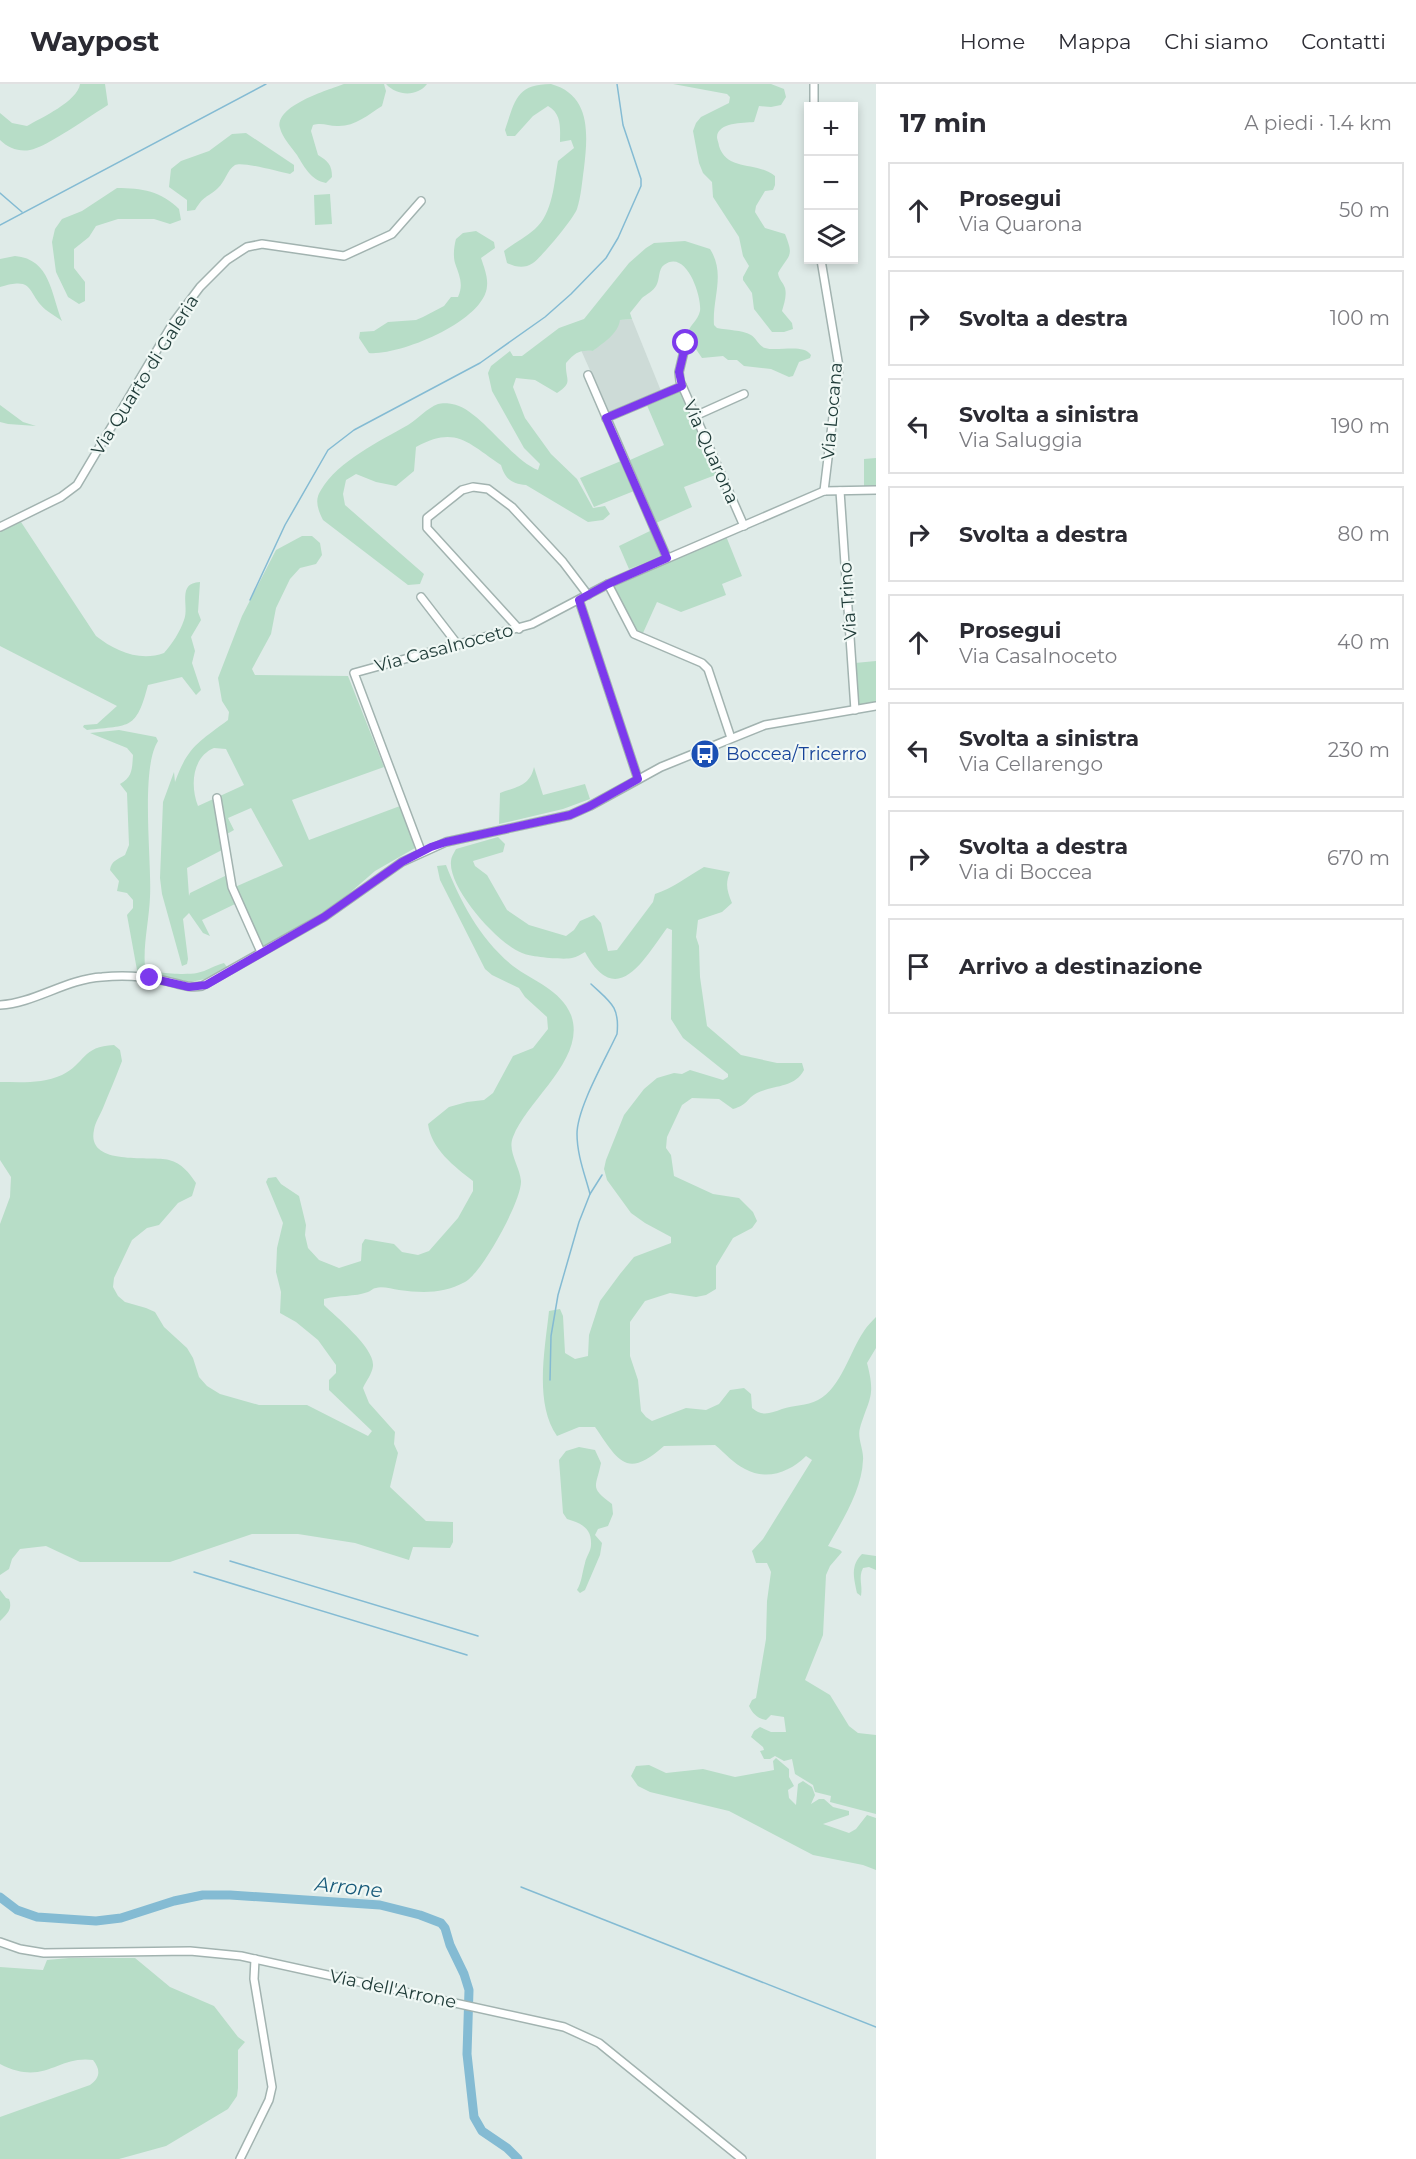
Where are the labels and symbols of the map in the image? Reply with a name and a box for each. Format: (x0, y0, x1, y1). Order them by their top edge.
street label: Via Quarto di Galeria (87, 291, 203, 459)
route start (672, 329, 698, 355)
street label: Via Locana (817, 361, 847, 461)
street label: Via Quarona (678, 397, 744, 507)
street label: Via Trino (834, 561, 862, 641)
street label: Via Casalnoceto (372, 619, 516, 677)
bus stop icon: Boccea/Tricerro (689, 738, 721, 770)
place label: Boccea/Tricerro (726, 743, 867, 765)
route end (136, 964, 162, 990)
water label: Arrone (313, 1871, 384, 1902)
street label: Via dell'Arrone (327, 1965, 459, 2013)

